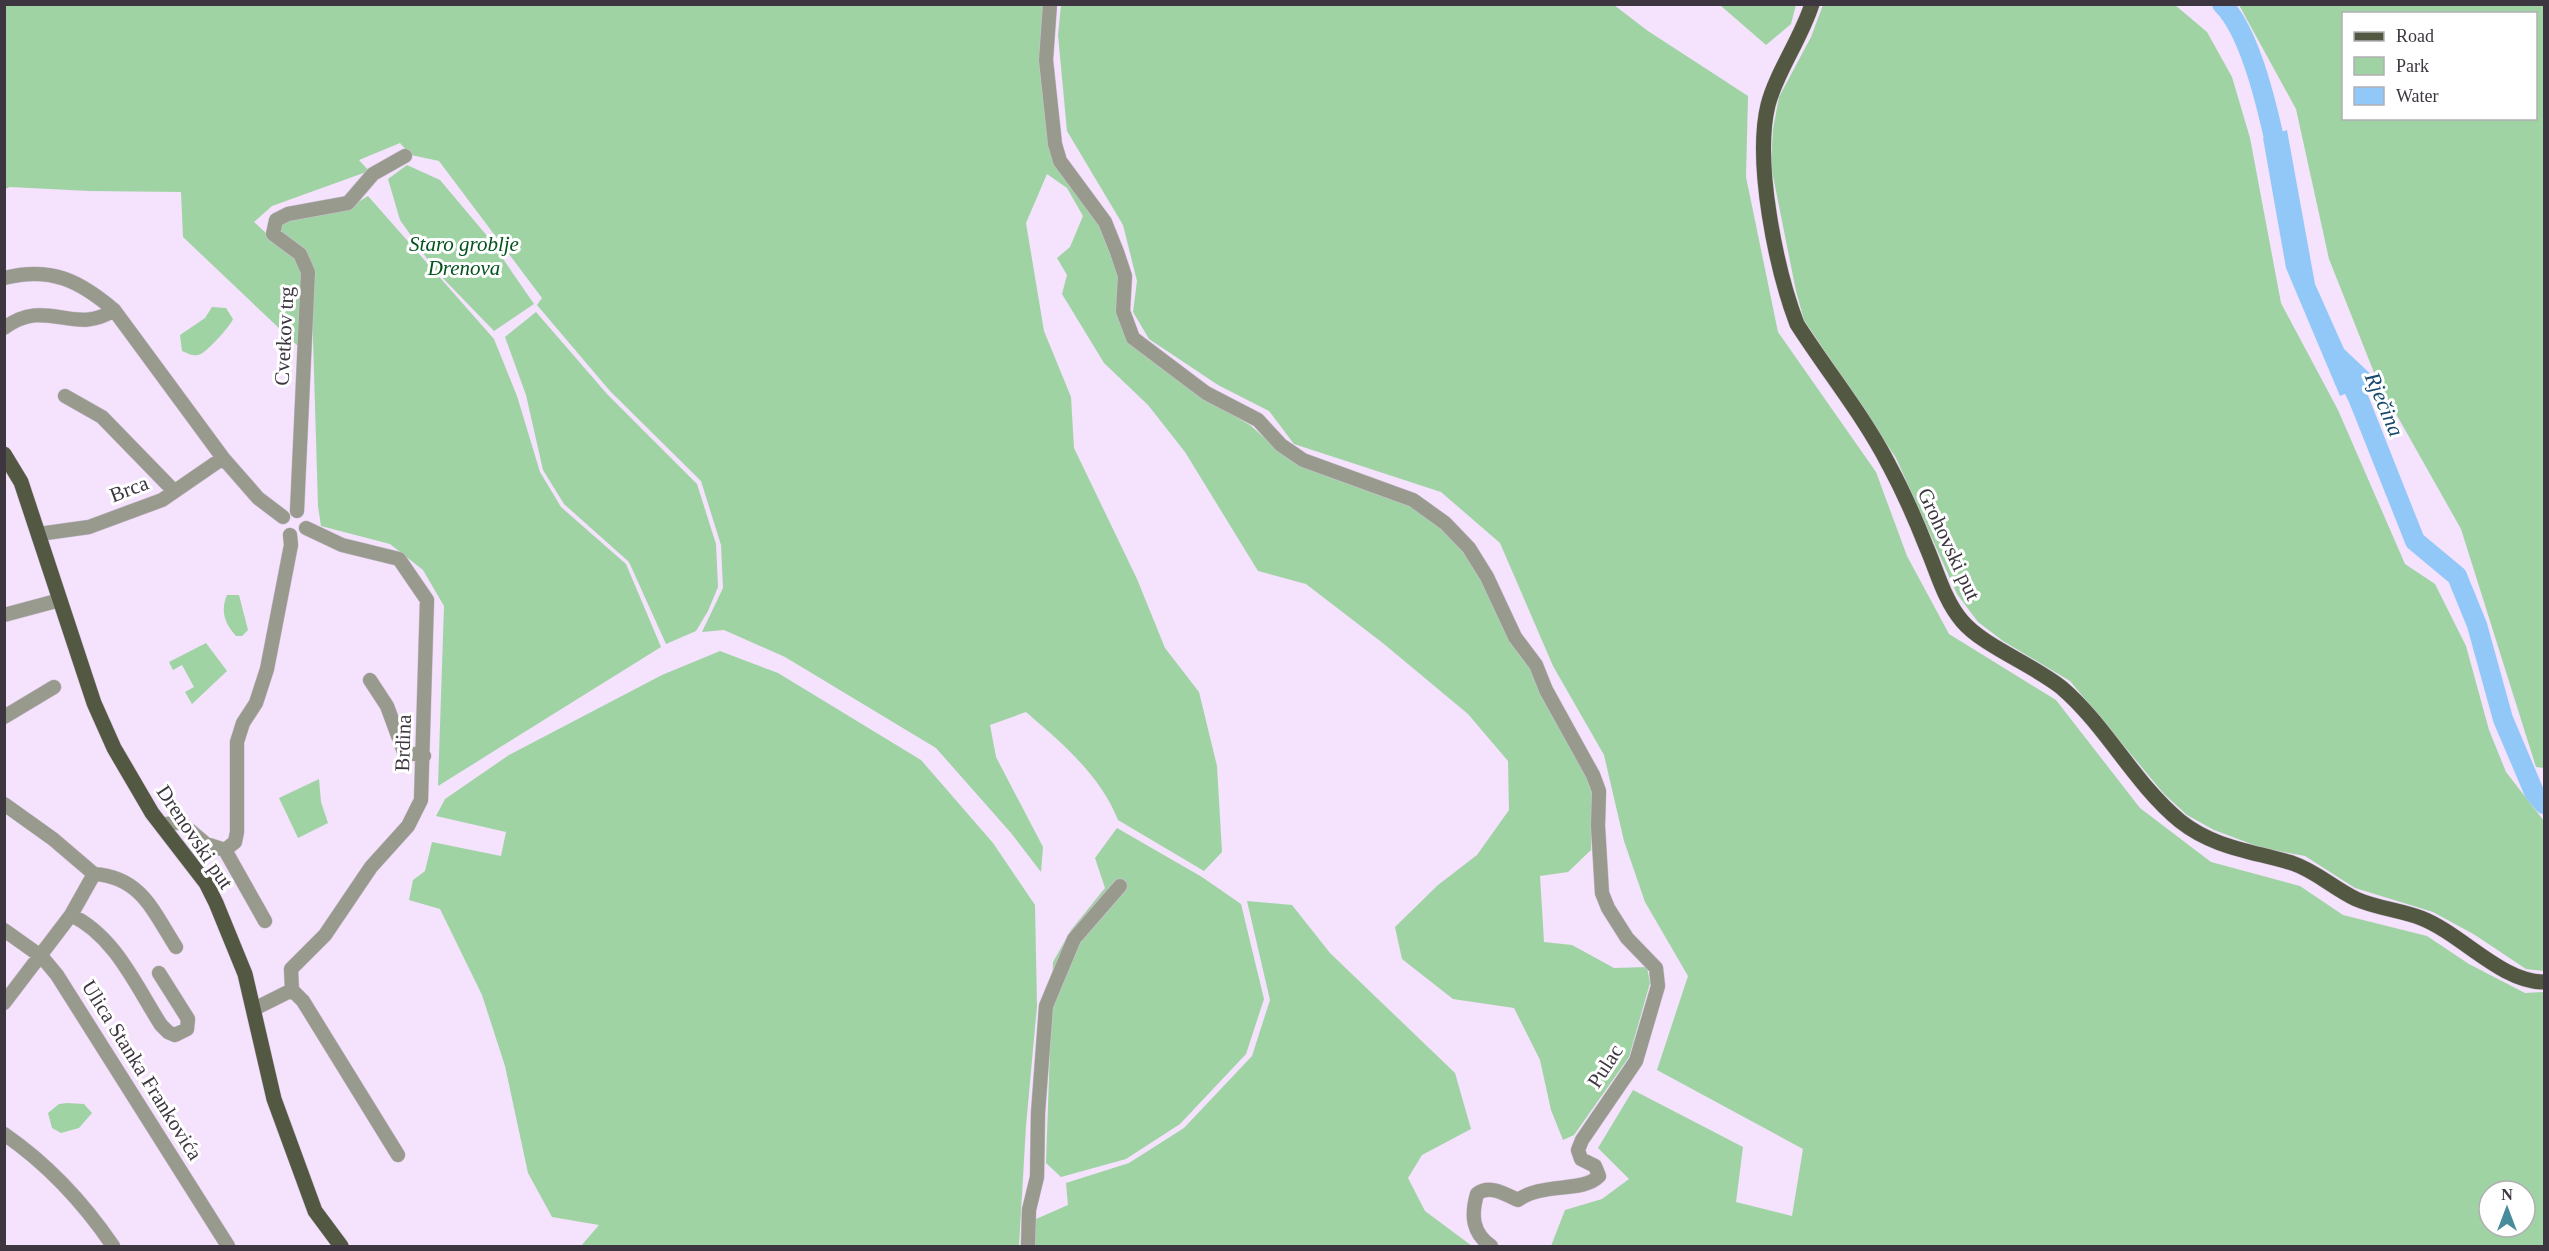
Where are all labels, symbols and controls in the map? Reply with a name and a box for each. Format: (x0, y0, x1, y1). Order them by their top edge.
legend (2342, 12, 2537, 120)
text: Road (2396, 26, 2434, 46)
text: Park (2396, 56, 2429, 76)
text: Water (2396, 86, 2439, 106)
park label: Staro groblje Drenova (409, 232, 519, 280)
street label: Cvetkov trg (269, 285, 299, 386)
water label: Rječina (2360, 367, 2409, 440)
street label: Brca (106, 470, 152, 507)
street label: Grohovski put (1913, 484, 1985, 604)
street label: Brdina (390, 713, 416, 772)
street label: Drenovski put (152, 781, 238, 893)
street label: Ulica Stanka Frankovića (77, 976, 208, 1165)
street label: Pulac (1582, 1040, 1628, 1092)
north arrow (2477, 1179, 2537, 1239)
text: N (2501, 1186, 2513, 1203)

